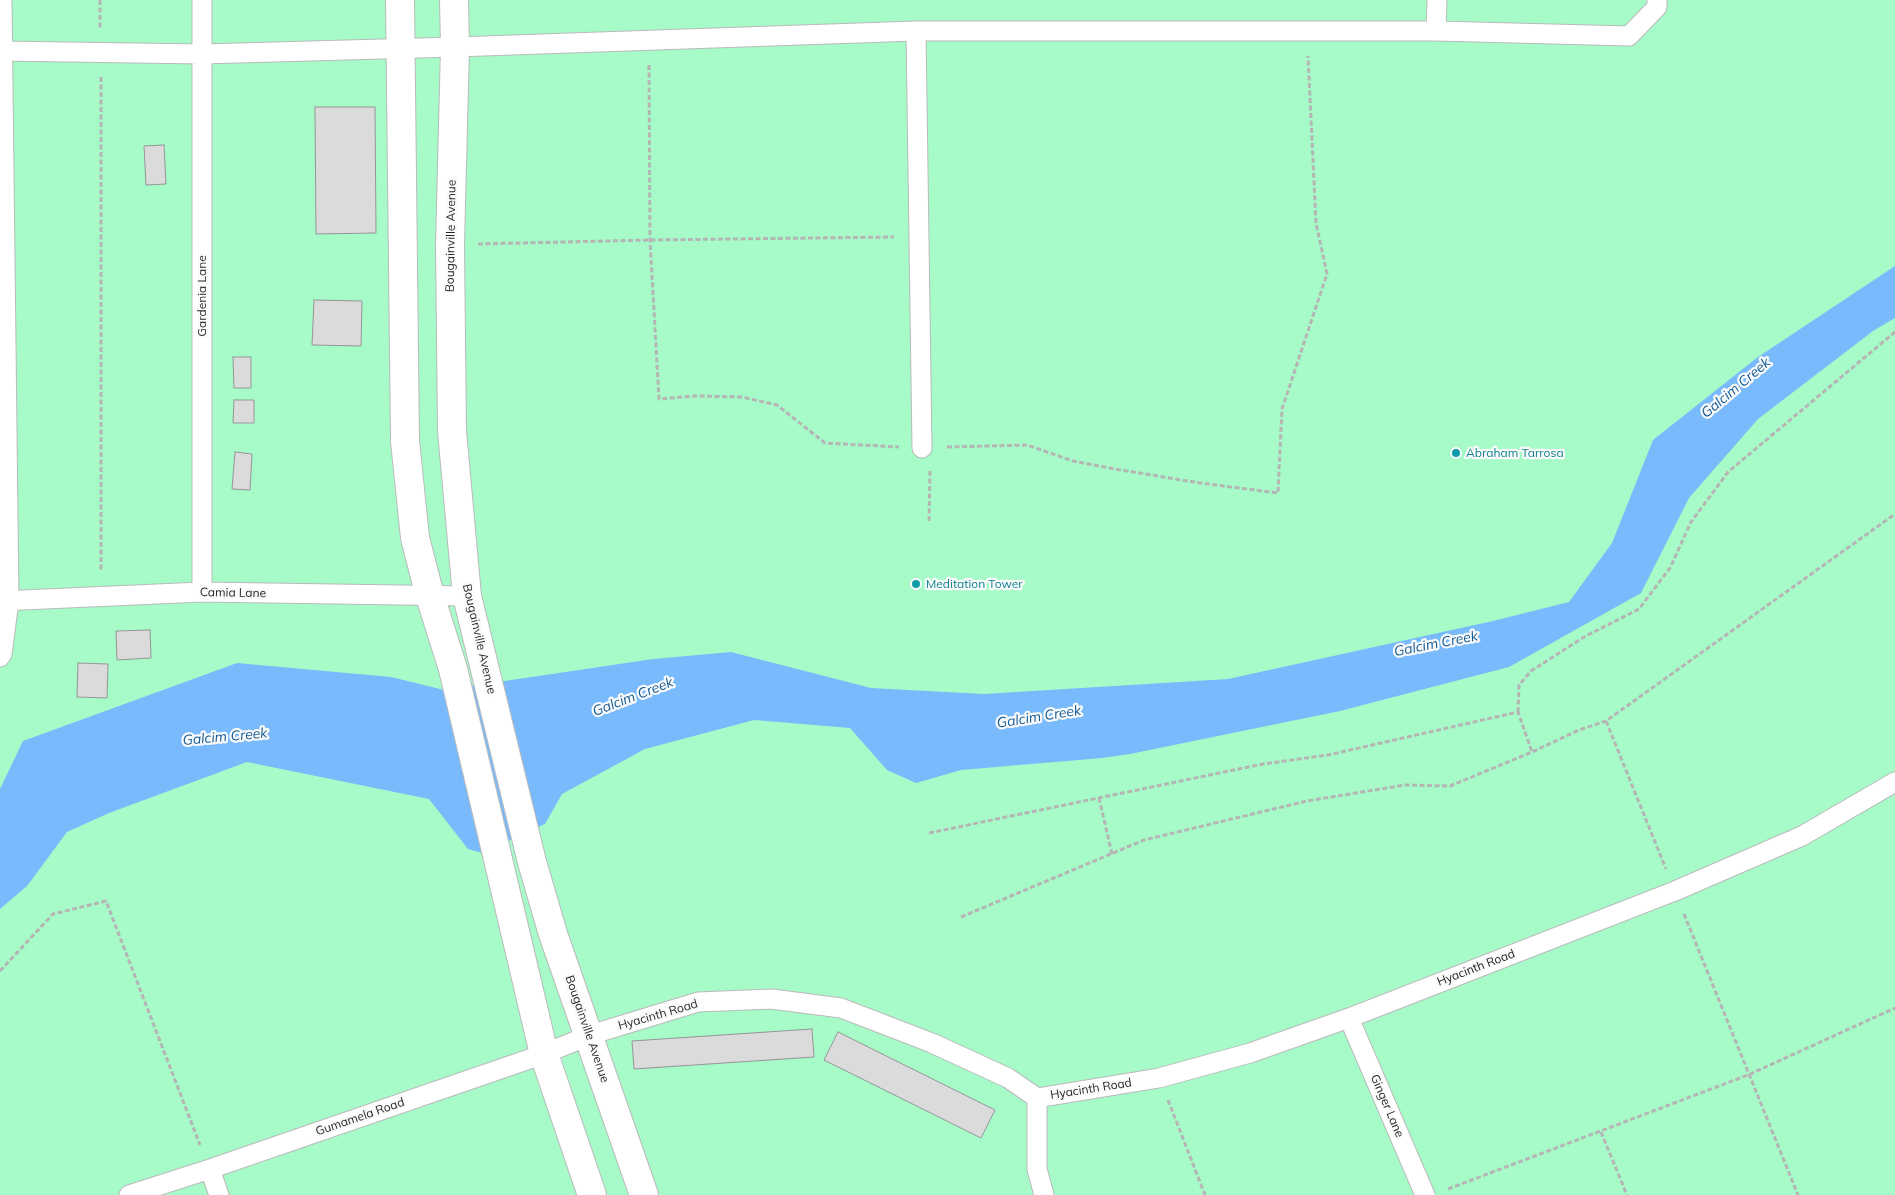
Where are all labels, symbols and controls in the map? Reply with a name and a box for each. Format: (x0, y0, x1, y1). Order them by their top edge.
street label: Bougainville Avenue (443, 180, 459, 292)
street label: Gardenia Lane (195, 255, 209, 337)
water label: Galcim Creek (1698, 354, 1774, 422)
place label: Abraham Tarrosa (1466, 446, 1564, 460)
marker: Abraham Tarrosa (1450, 447, 1462, 459)
place label: Meditation Tower (926, 577, 1023, 591)
marker: Meditation Tower (910, 578, 922, 590)
street label: Bougainville Avenue (459, 583, 499, 695)
street label: Camia Lane (200, 585, 266, 601)
water label: Galcim Creek (1393, 628, 1479, 660)
water label: Galcim Creek (590, 674, 676, 720)
water label: Galcim Creek (996, 702, 1082, 732)
water label: Galcim Creek (182, 725, 268, 749)
street label: Hyacinth Road (1435, 947, 1517, 989)
street label: Bougainville Avenue (562, 973, 612, 1085)
street label: Hyacinth Road (616, 997, 700, 1033)
street label: Ginger Lane (1367, 1072, 1407, 1140)
street label: Hyacinth Road (1049, 1075, 1133, 1103)
street label: Gumamela Road (314, 1095, 406, 1139)

